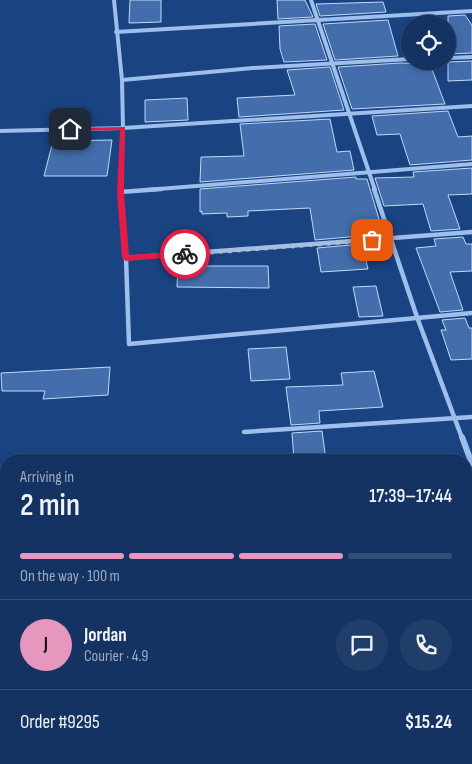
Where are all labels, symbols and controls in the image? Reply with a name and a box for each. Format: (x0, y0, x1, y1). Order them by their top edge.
map controls (401, 15, 456, 70)
button: locate (401, 15, 456, 70)
pin (49, 108, 91, 150)
icon: home (56, 115, 84, 143)
pin (351, 219, 393, 261)
icon: bag (358, 226, 386, 254)
courier (160, 229, 210, 279)
icon: bike (171, 240, 199, 268)
text: Arriving in (20, 468, 74, 487)
text: 17:39–17:44 (369, 485, 452, 508)
text: 2 min (20, 486, 80, 525)
text: On the way · 100 m (20, 567, 120, 586)
button: chat (336, 619, 388, 671)
button: phone (400, 619, 452, 671)
text: Jordan (84, 624, 127, 647)
text: J (44, 633, 48, 656)
text: Courier · 4.9 (84, 647, 148, 666)
text: Order #9295 (20, 711, 100, 734)
text: $15.24 (405, 711, 452, 734)

